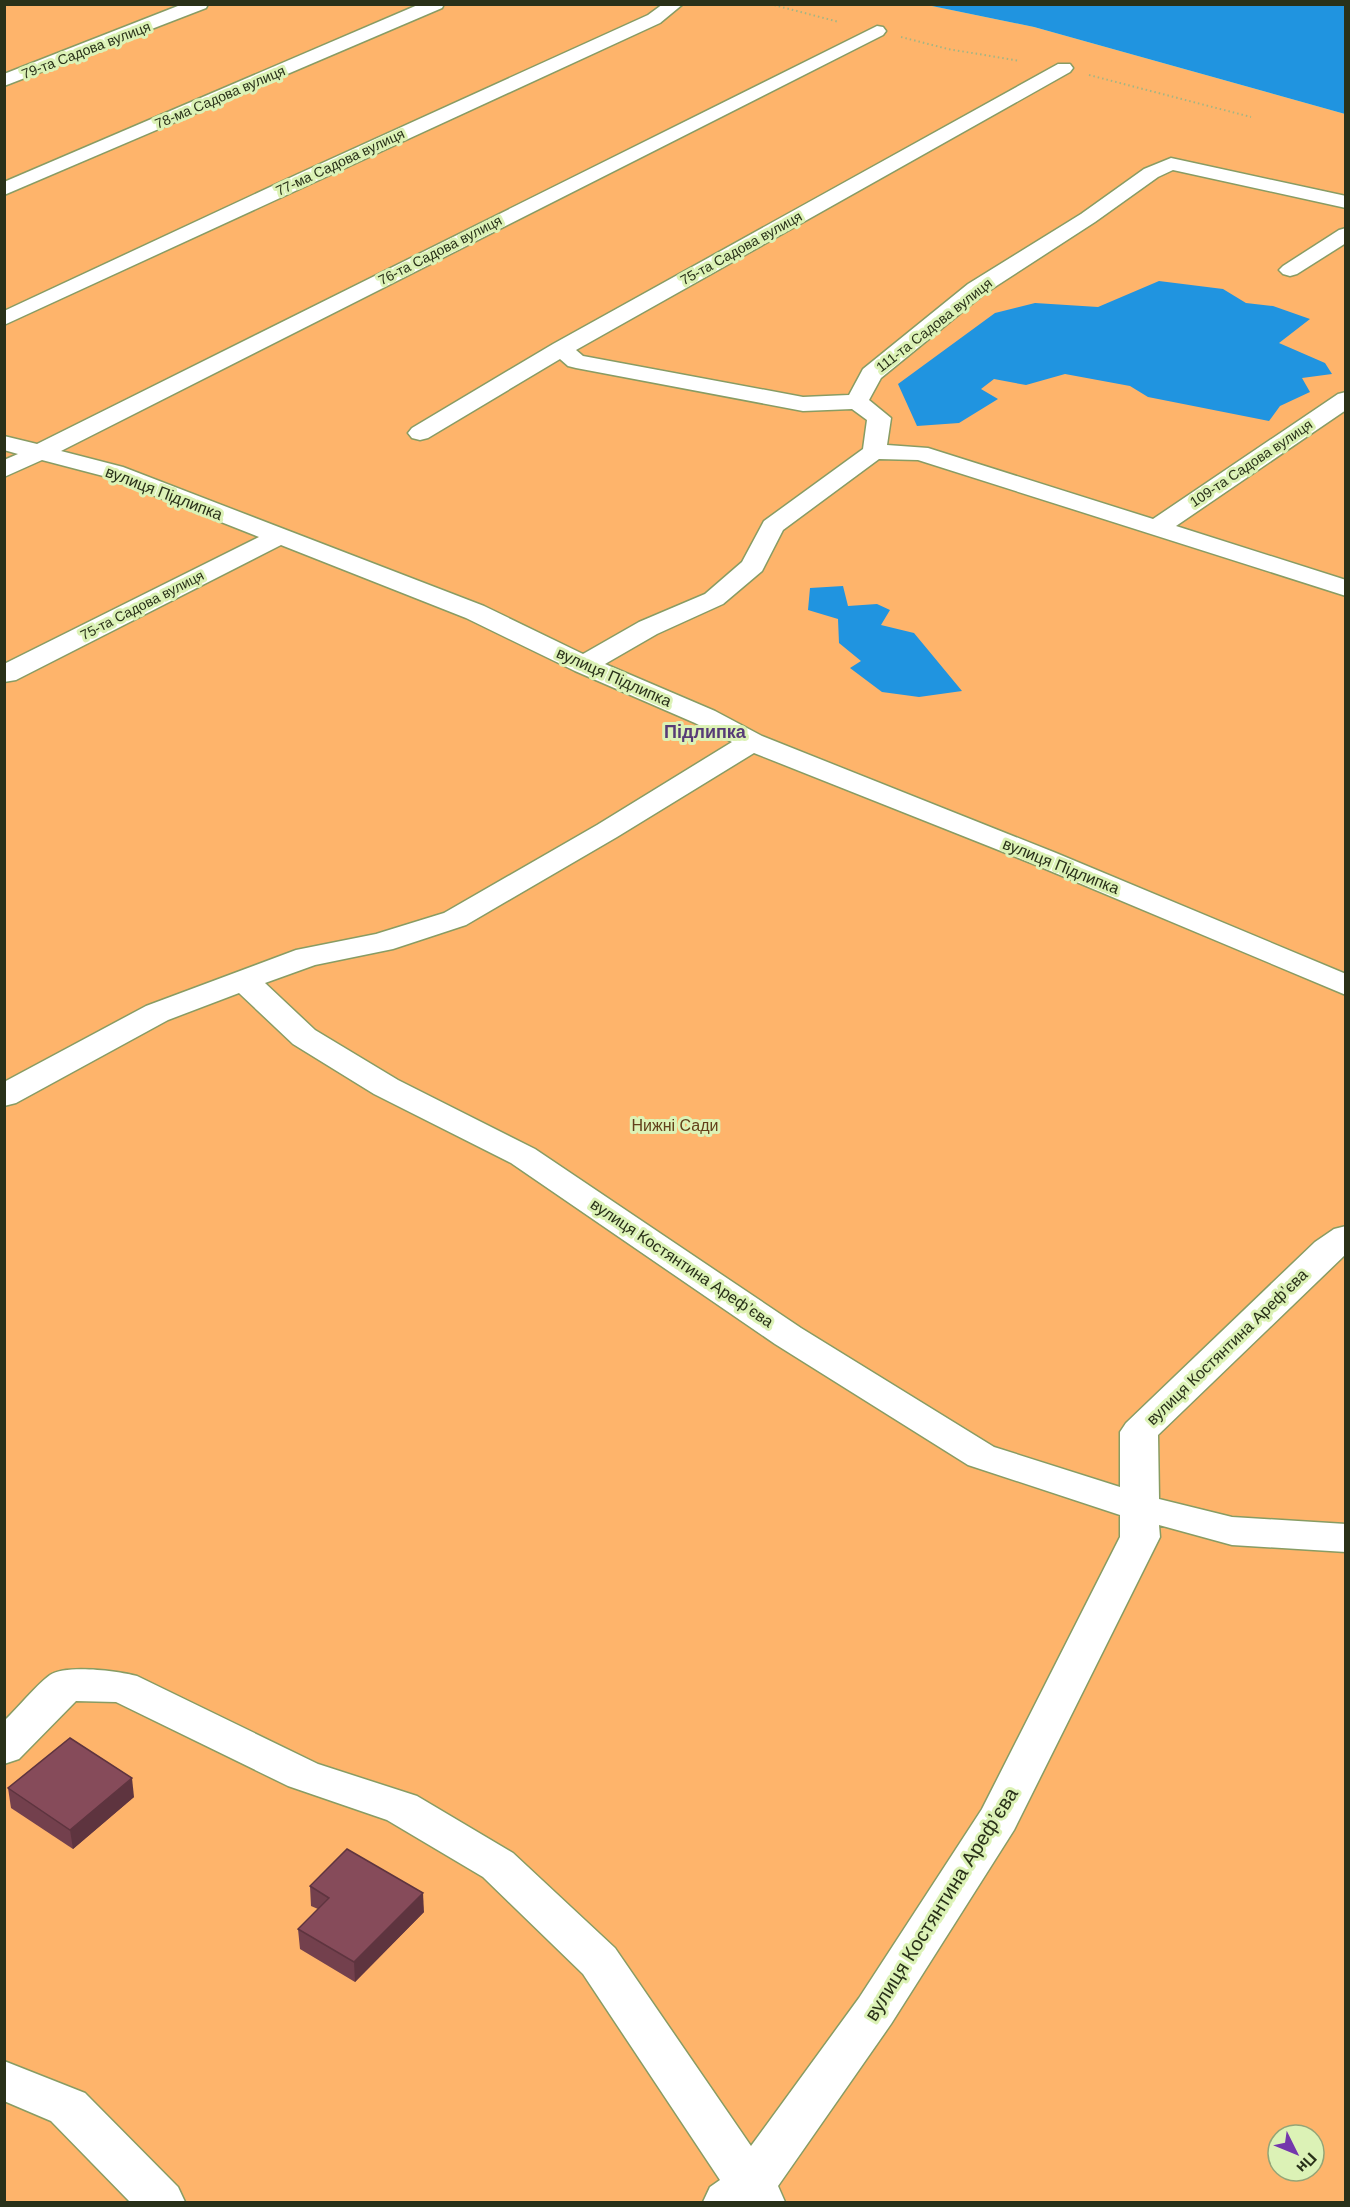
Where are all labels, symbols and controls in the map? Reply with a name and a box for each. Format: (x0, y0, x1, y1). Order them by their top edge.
street label: 79-та Садова вулиця (19, 18, 153, 82)
street label: 78-ма Садова вулиця (152, 62, 288, 132)
street label: 77-ма Садова вулиця (273, 125, 407, 199)
street label: 75-та Садова вулиця (677, 208, 805, 288)
street label: 76-та Садова вулиця (376, 212, 504, 288)
street label: 111-та Садова вулиця (873, 275, 995, 375)
street label: 109-та Садова вулиця (1187, 416, 1315, 510)
street label: вулиця Підлипка (103, 463, 225, 523)
street label: 75-та Садова вулиця (78, 567, 206, 643)
street label: вулиця Підлипка (554, 644, 674, 710)
district label: Підлипка (664, 722, 747, 742)
street label: вулиця Підлипка (1000, 835, 1122, 897)
park label: Нижні Сади (632, 1117, 718, 1134)
street label: вулиця Костянтина Арефʼєва (588, 1195, 777, 1331)
street label: вулиця Костянтина Арефʼєва (1143, 1266, 1311, 1428)
street label: вулиця Костянтина Арефʼєва (860, 1783, 1022, 2025)
north arrow (1266, 2123, 1326, 2183)
text: Пн (1293, 2149, 1320, 2176)

